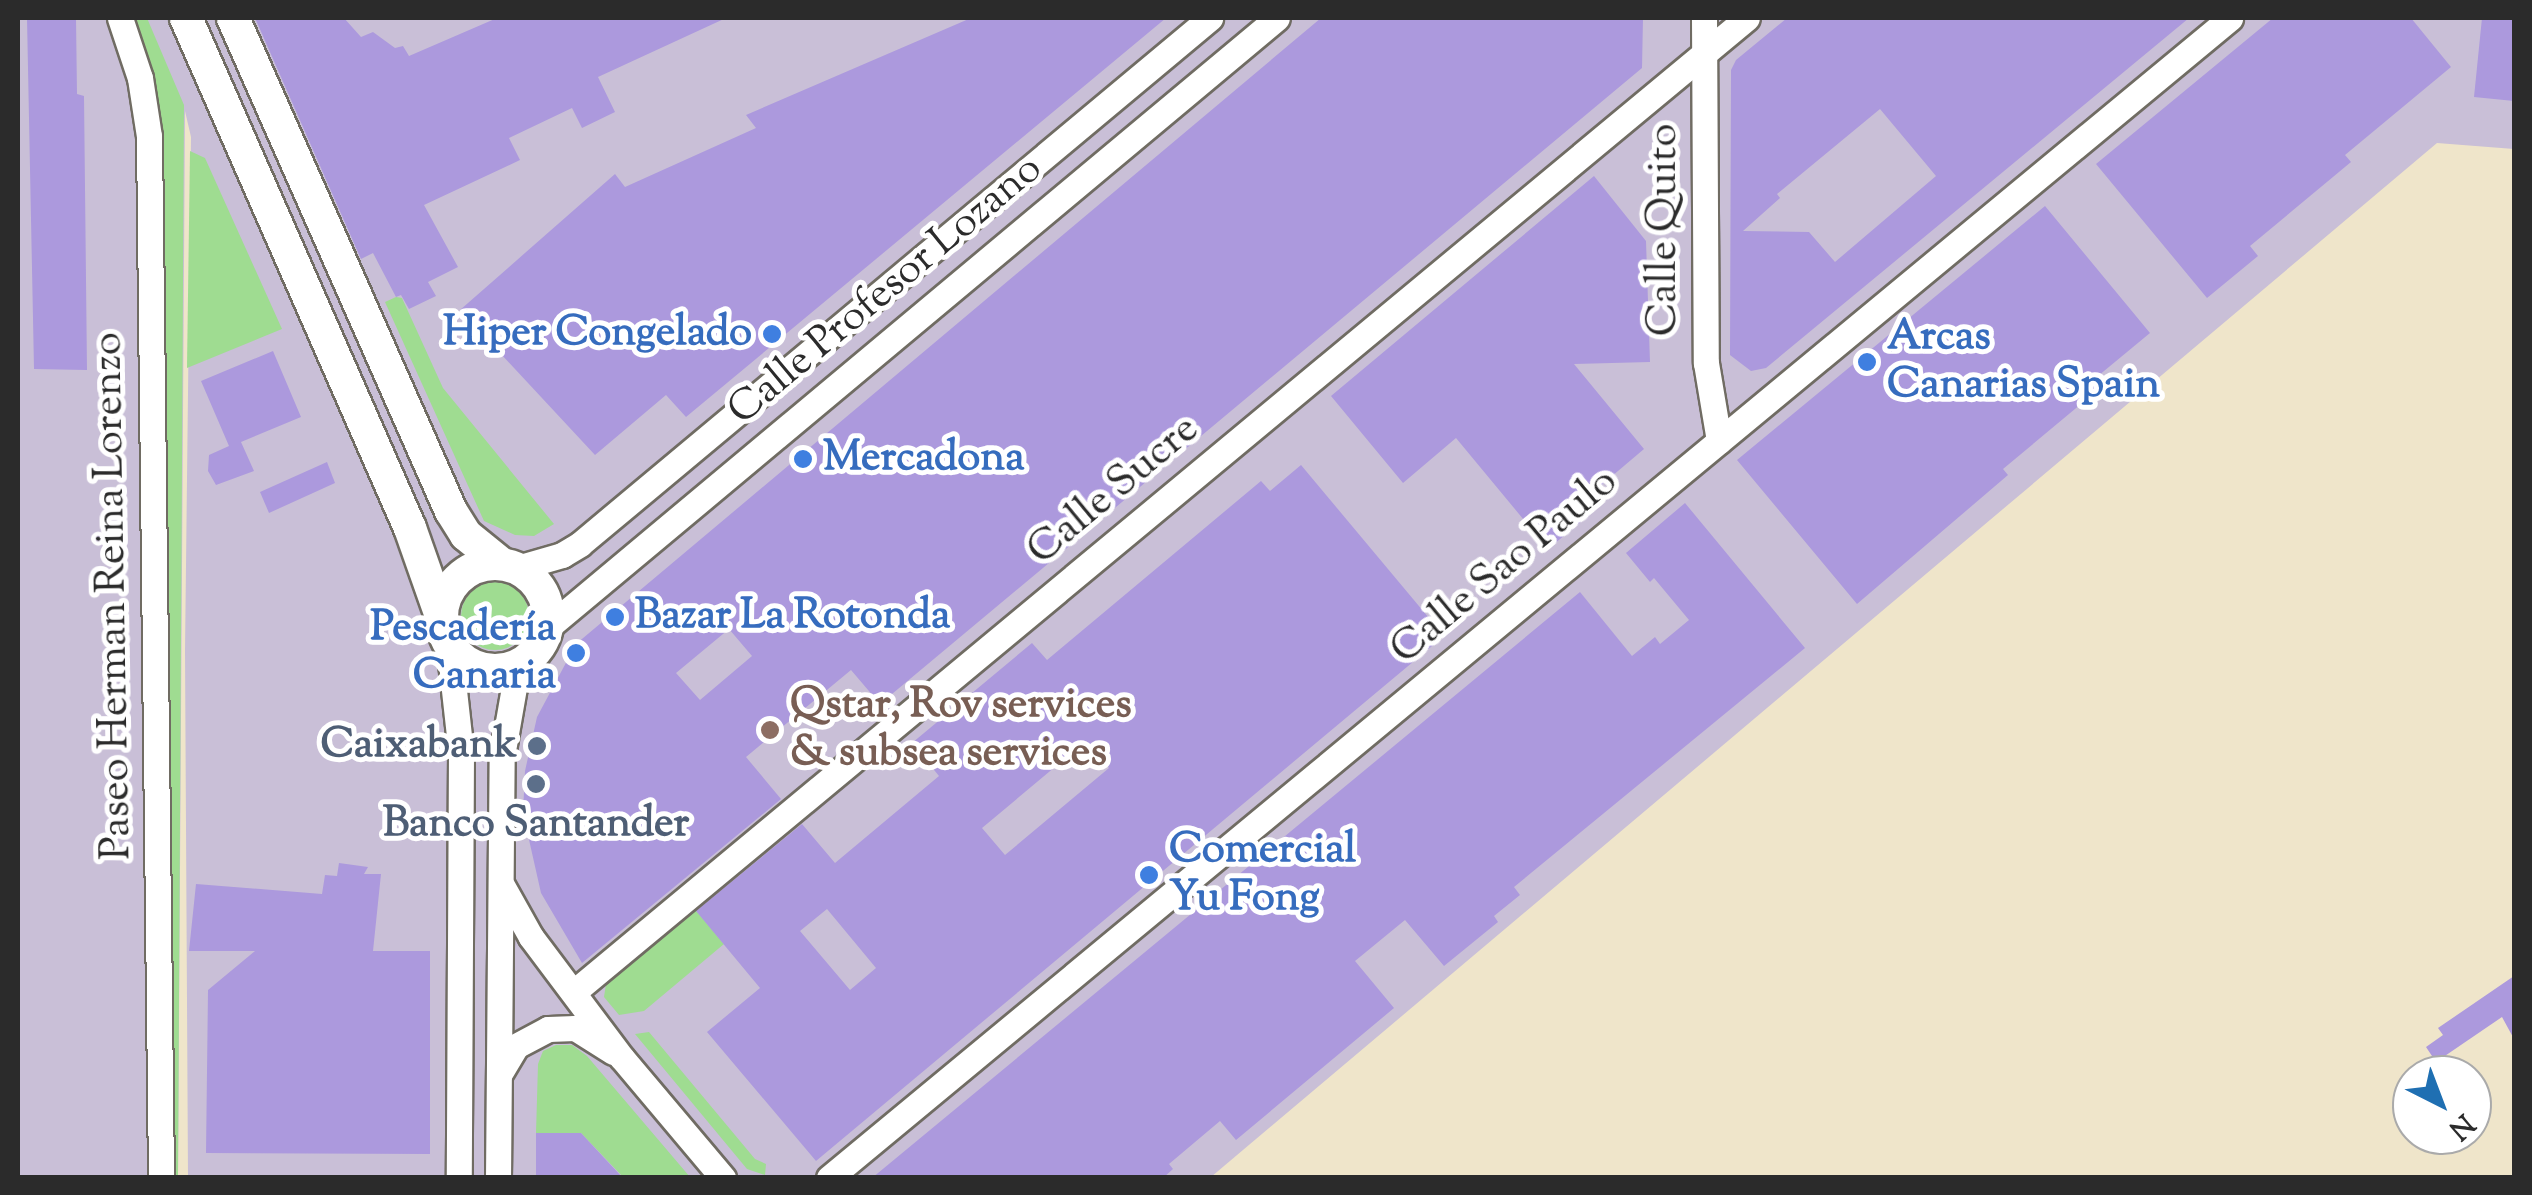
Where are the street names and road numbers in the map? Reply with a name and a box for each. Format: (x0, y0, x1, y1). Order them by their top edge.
street label: Calle Quito (1640, 124, 1690, 336)
street label: Calle Profesor Lozano (719, 145, 1053, 437)
street label: Paseo Herman Reina Lorenzo (84, 332, 144, 860)
street label: Calle Sucre (1018, 405, 1210, 577)
street label: Calle Sao Paulo (1381, 458, 1629, 676)

